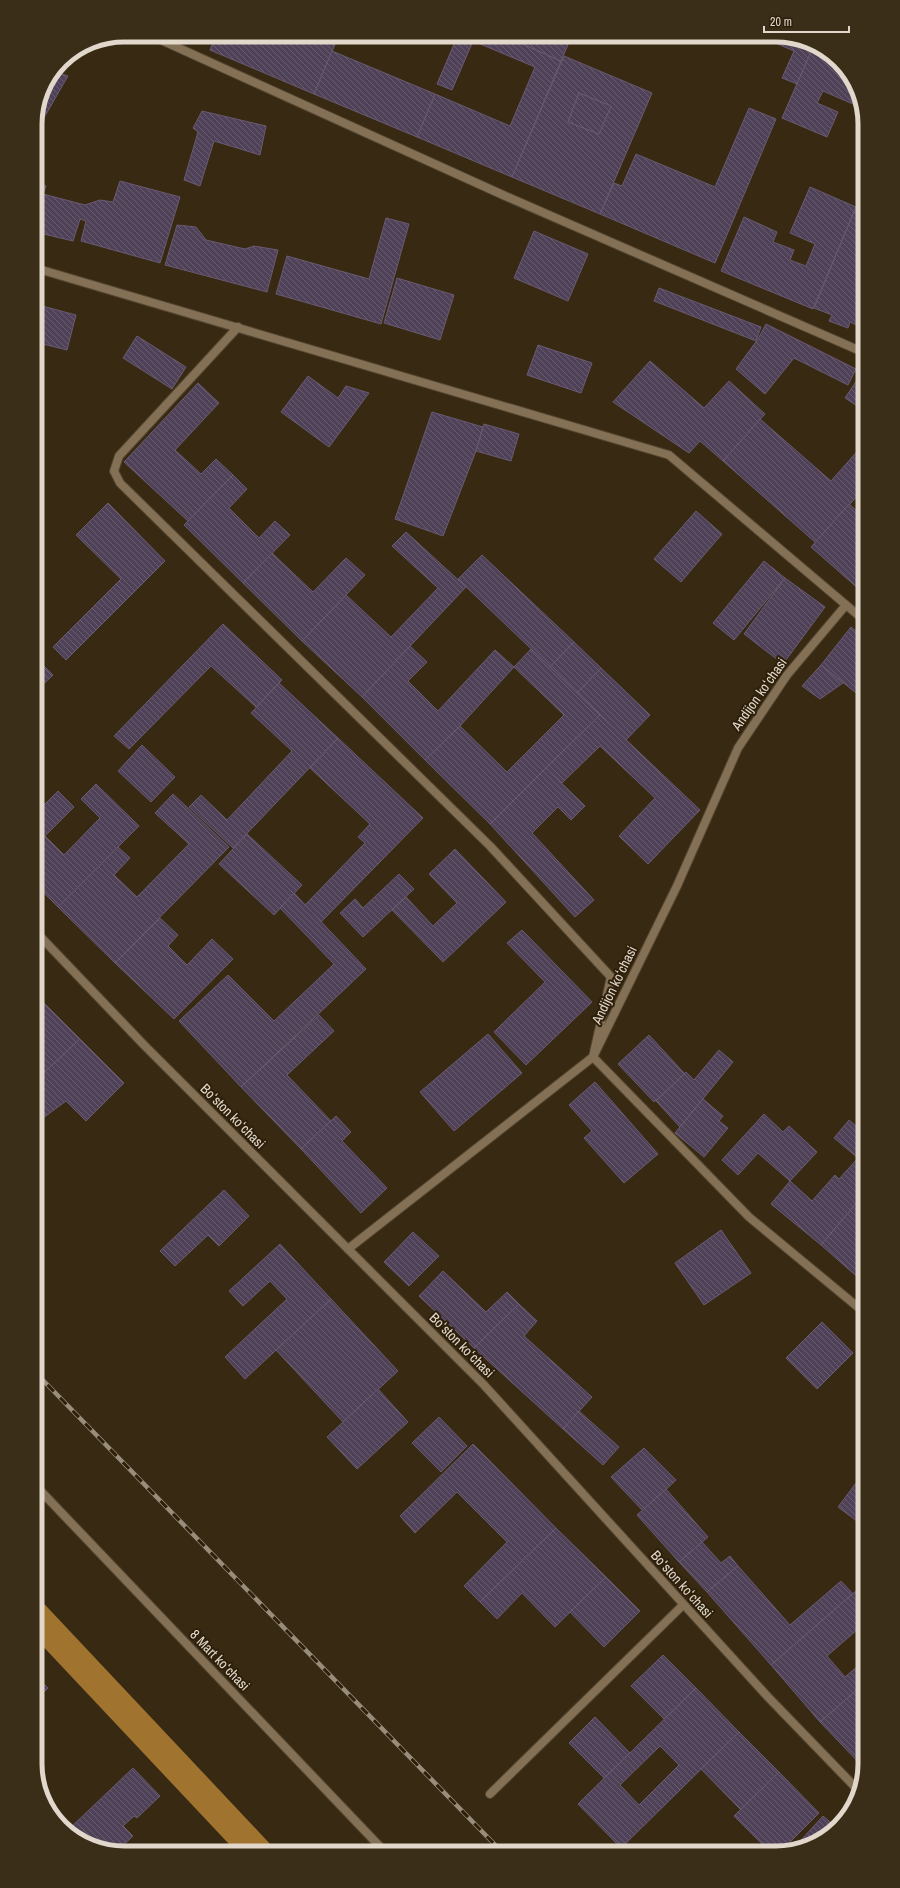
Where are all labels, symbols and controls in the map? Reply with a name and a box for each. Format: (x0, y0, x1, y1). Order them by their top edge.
scale bar (764, 8, 849, 34)
text: 20 m (770, 14, 792, 30)
street label: Andijon koʻchasi (727, 654, 791, 735)
street label: Andijon koʻchasi (587, 943, 641, 1028)
street label: Boʻston koʻchasi (197, 1080, 269, 1152)
street label: Boʻston koʻchasi (426, 1309, 498, 1381)
street label: Boʻston koʻchasi (647, 1546, 717, 1622)
street label: 8 Mart koʻchasi (186, 1626, 254, 1694)

